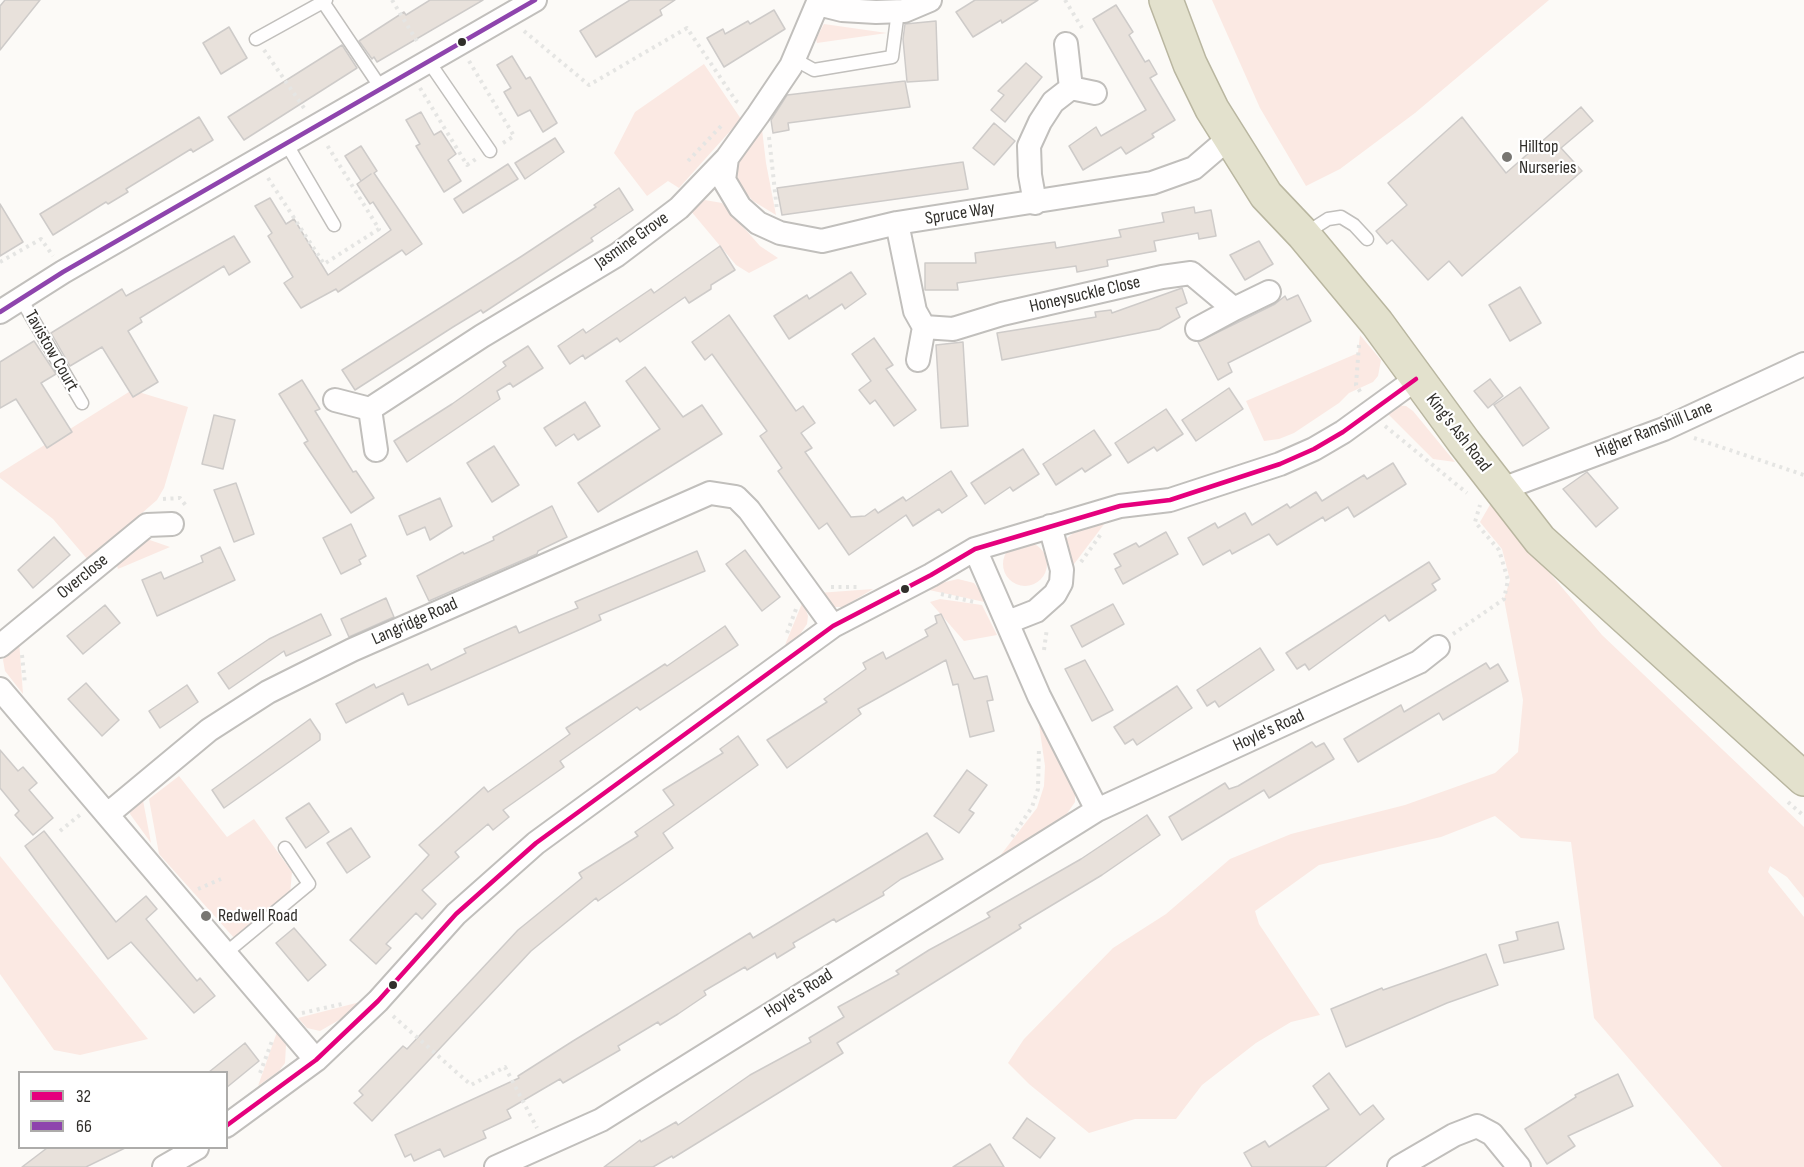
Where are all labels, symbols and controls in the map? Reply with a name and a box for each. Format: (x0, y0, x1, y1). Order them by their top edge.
unlabelled marker (456, 36, 468, 48)
place label: Hilltop Nurseries (1519, 136, 1577, 178)
marker: Hilltop Nurseries (1500, 150, 1514, 164)
street label: Spruce Way (924, 198, 996, 230)
street label: Jasmine Grove (591, 208, 673, 274)
street label: Honeysuckle Close (1027, 272, 1143, 318)
street label: Tavistow Court (19, 307, 83, 395)
street label: King's Ash Road (1421, 390, 1495, 476)
street label: Higher Ramshill Lane (1592, 397, 1716, 463)
street label: Overclose (53, 550, 113, 604)
unlabelled marker (899, 583, 911, 595)
street label: Langridge Road (369, 593, 461, 651)
street label: Hoyle's Road (1230, 705, 1308, 757)
place label: Redwell Road (218, 905, 298, 927)
marker: Redwell Road (199, 909, 213, 923)
street label: Hoyle's Road (761, 965, 837, 1023)
unlabelled marker (387, 979, 399, 991)
legend (18, 1071, 228, 1149)
text: 32 (76, 1086, 91, 1107)
text: 66 (76, 1116, 92, 1137)

